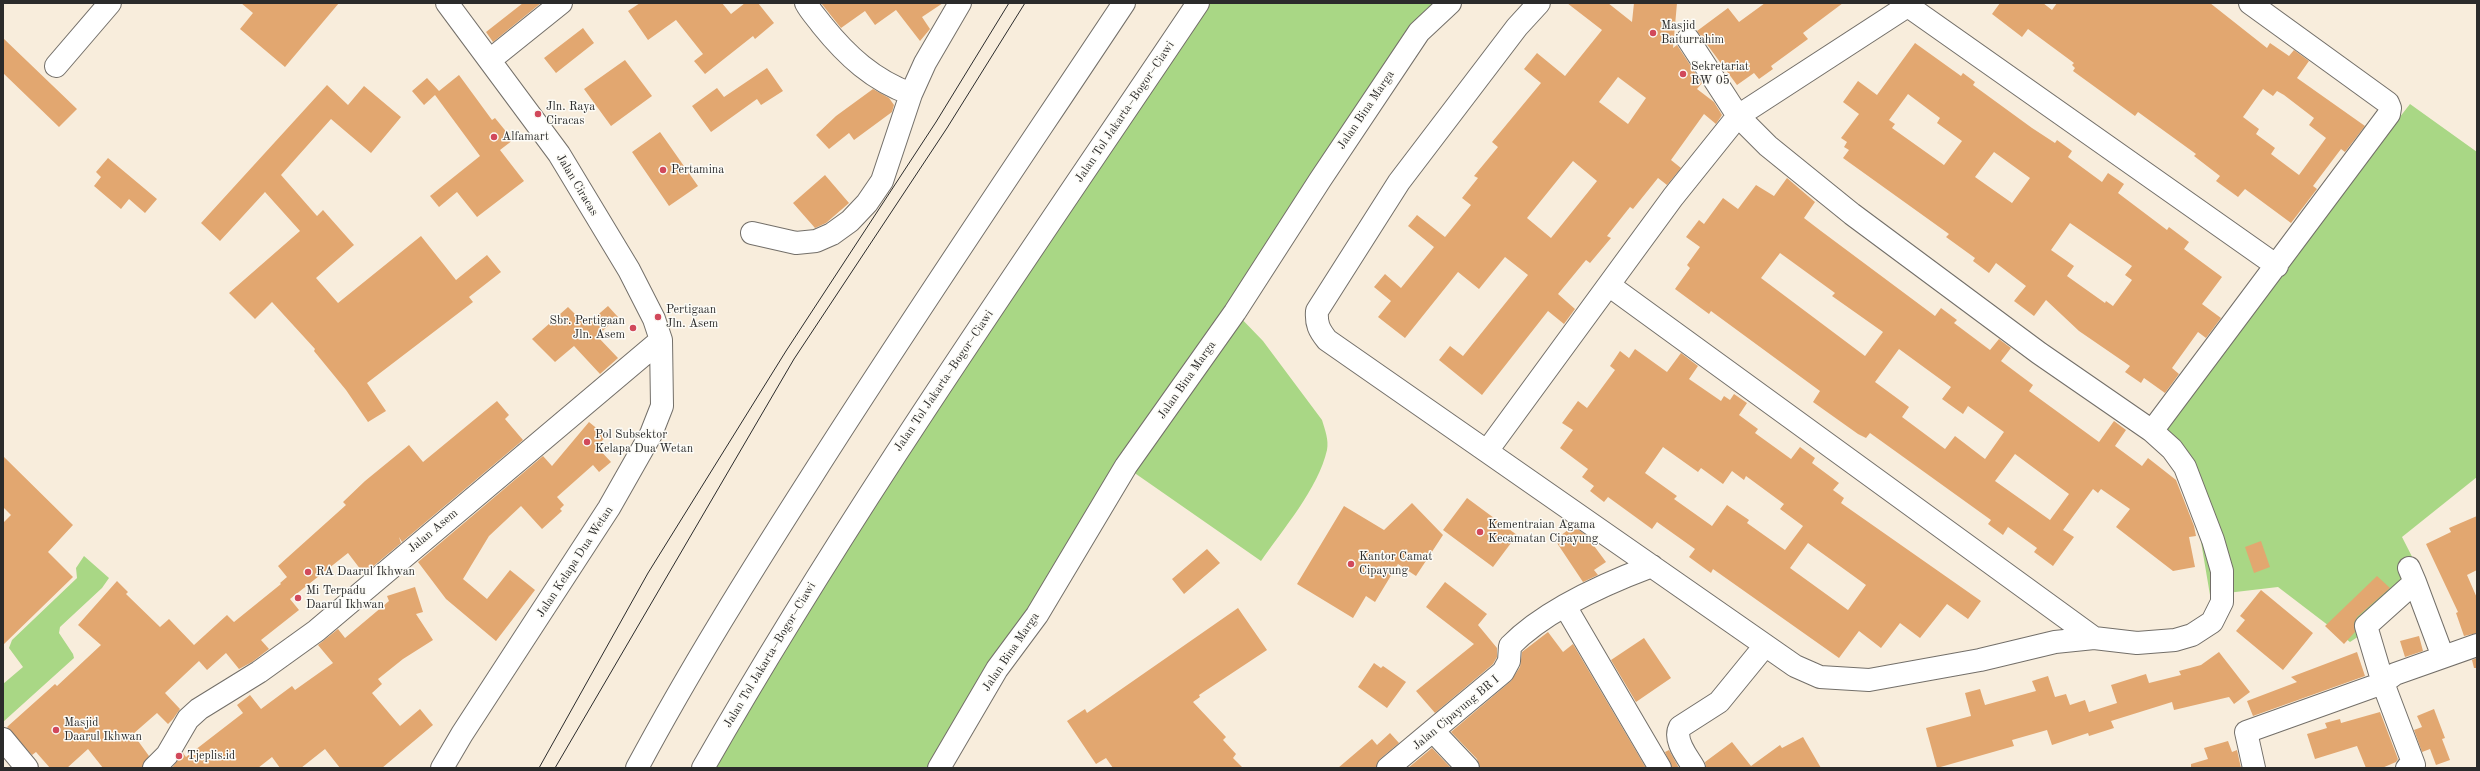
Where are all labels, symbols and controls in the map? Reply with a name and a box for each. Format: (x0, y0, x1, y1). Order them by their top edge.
place label: Masjid Baiturrahim (1661, 19, 1724, 47)
marker: Masjid Baiturrahim (1648, 28, 1658, 38)
street label: Jalan Tol Jakarta–Bogor–Ciawi (1072, 39, 1178, 185)
place label: Sekretariat RW 05 (1691, 60, 1749, 88)
street label: Jalan Bina Marga (1334, 68, 1398, 152)
marker: Sekretariat RW 05 (1678, 69, 1688, 79)
place label: Jln. Raya Ciracas (546, 100, 595, 128)
marker: Jln. Raya Ciracas (533, 109, 543, 119)
place label: Alfamart (502, 130, 549, 144)
marker: Alfamart (489, 132, 499, 142)
street label: Jalan Ciracas (553, 151, 601, 219)
place label: Pertamina (671, 163, 724, 177)
marker: Pertamina (658, 165, 668, 175)
place label: Pertigaan Jln. Asem (666, 303, 718, 331)
street label: Jalan Tol Jakarta–Bogor–Ciawi (891, 308, 997, 454)
marker: Pertigaan Jln. Asem (653, 312, 663, 322)
place label: Sbr. Pertigaan Jln. Asem (550, 314, 625, 342)
marker: Sbr. Pertigaan Jln. Asem (628, 323, 638, 333)
street label: Jalan Bina Marga (1155, 338, 1219, 422)
place label: Pol Subsektor Kelapa Dua Wetan (595, 428, 693, 456)
marker: Pol Subsektor Kelapa Dua Wetan (582, 437, 592, 447)
street label: Jalan Kelapa Dua Wetan (534, 504, 616, 620)
street label: Jalan Asem (405, 506, 461, 556)
place label: Kementraian Agama Kecamatan Cipayung (1488, 518, 1598, 546)
marker: Kementraian Agama Kecamatan Cipayung (1475, 527, 1485, 537)
place label: Kantor Camat Cipayung (1359, 550, 1433, 578)
marker: Kantor Camat Cipayung (1346, 559, 1356, 569)
place label: RA Daarul Ikhwan (316, 565, 415, 579)
marker: RA Daarul Ikhwan (303, 567, 313, 577)
street label: Jalan Tol Jakarta–Bogor–Ciawi (721, 580, 819, 730)
place label: Mi Terpadu Daarul Ikhwan (306, 584, 384, 612)
marker: Mi Terpadu Daarul Ikhwan (293, 593, 303, 603)
street label: Jalan Bina Marga (979, 610, 1043, 694)
street label: Jalan Cipayung BR I (1410, 673, 1502, 753)
place label: Masjid Daarul Ikhwan (64, 716, 142, 744)
marker: Masjid Daarul Ikhwan (51, 725, 61, 735)
place label: Tjeplis.id (187, 749, 235, 763)
marker: Tjeplis.id (174, 751, 184, 761)

